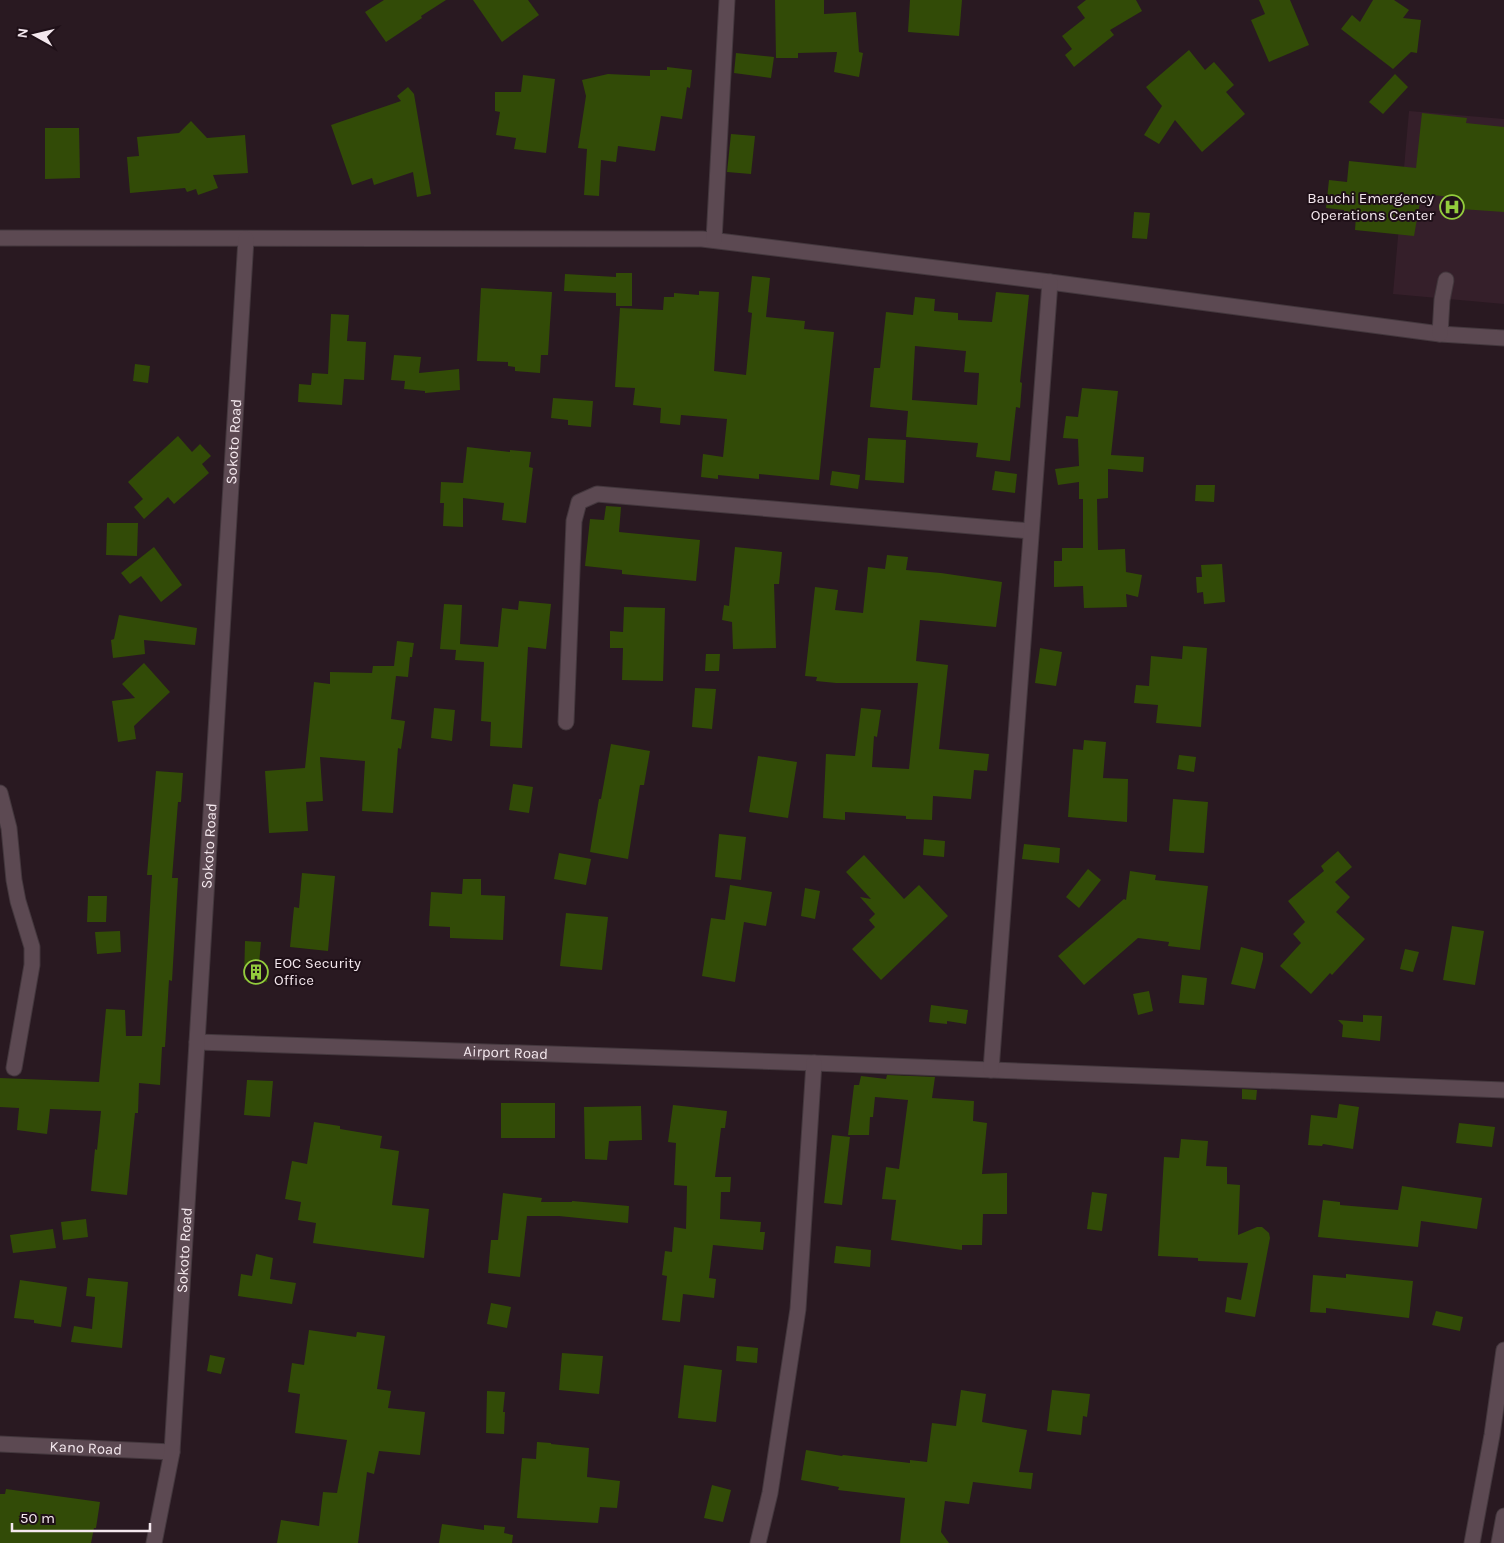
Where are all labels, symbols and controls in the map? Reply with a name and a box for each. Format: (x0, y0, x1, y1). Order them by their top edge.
north arrow (10, 10, 60, 60)
text: N (14, 27, 32, 39)
place label: Bauchi Emergency Operations Center (1307, 189, 1435, 224)
hospital icon: Bauchi Emergency Operations Center (1439, 194, 1465, 220)
street label: Sokoto Road (222, 398, 245, 485)
street label: Sokoto Road (197, 802, 221, 889)
place label: EOC Security Office (274, 954, 361, 989)
building icon: EOC Security Office (243, 959, 269, 985)
street label: Airport Road (463, 1042, 548, 1063)
street label: Sokoto Road (173, 1207, 196, 1294)
street label: Kano Road (49, 1437, 123, 1459)
scale bar (12, 1500, 150, 1532)
text: 50 m (20, 1509, 55, 1527)

